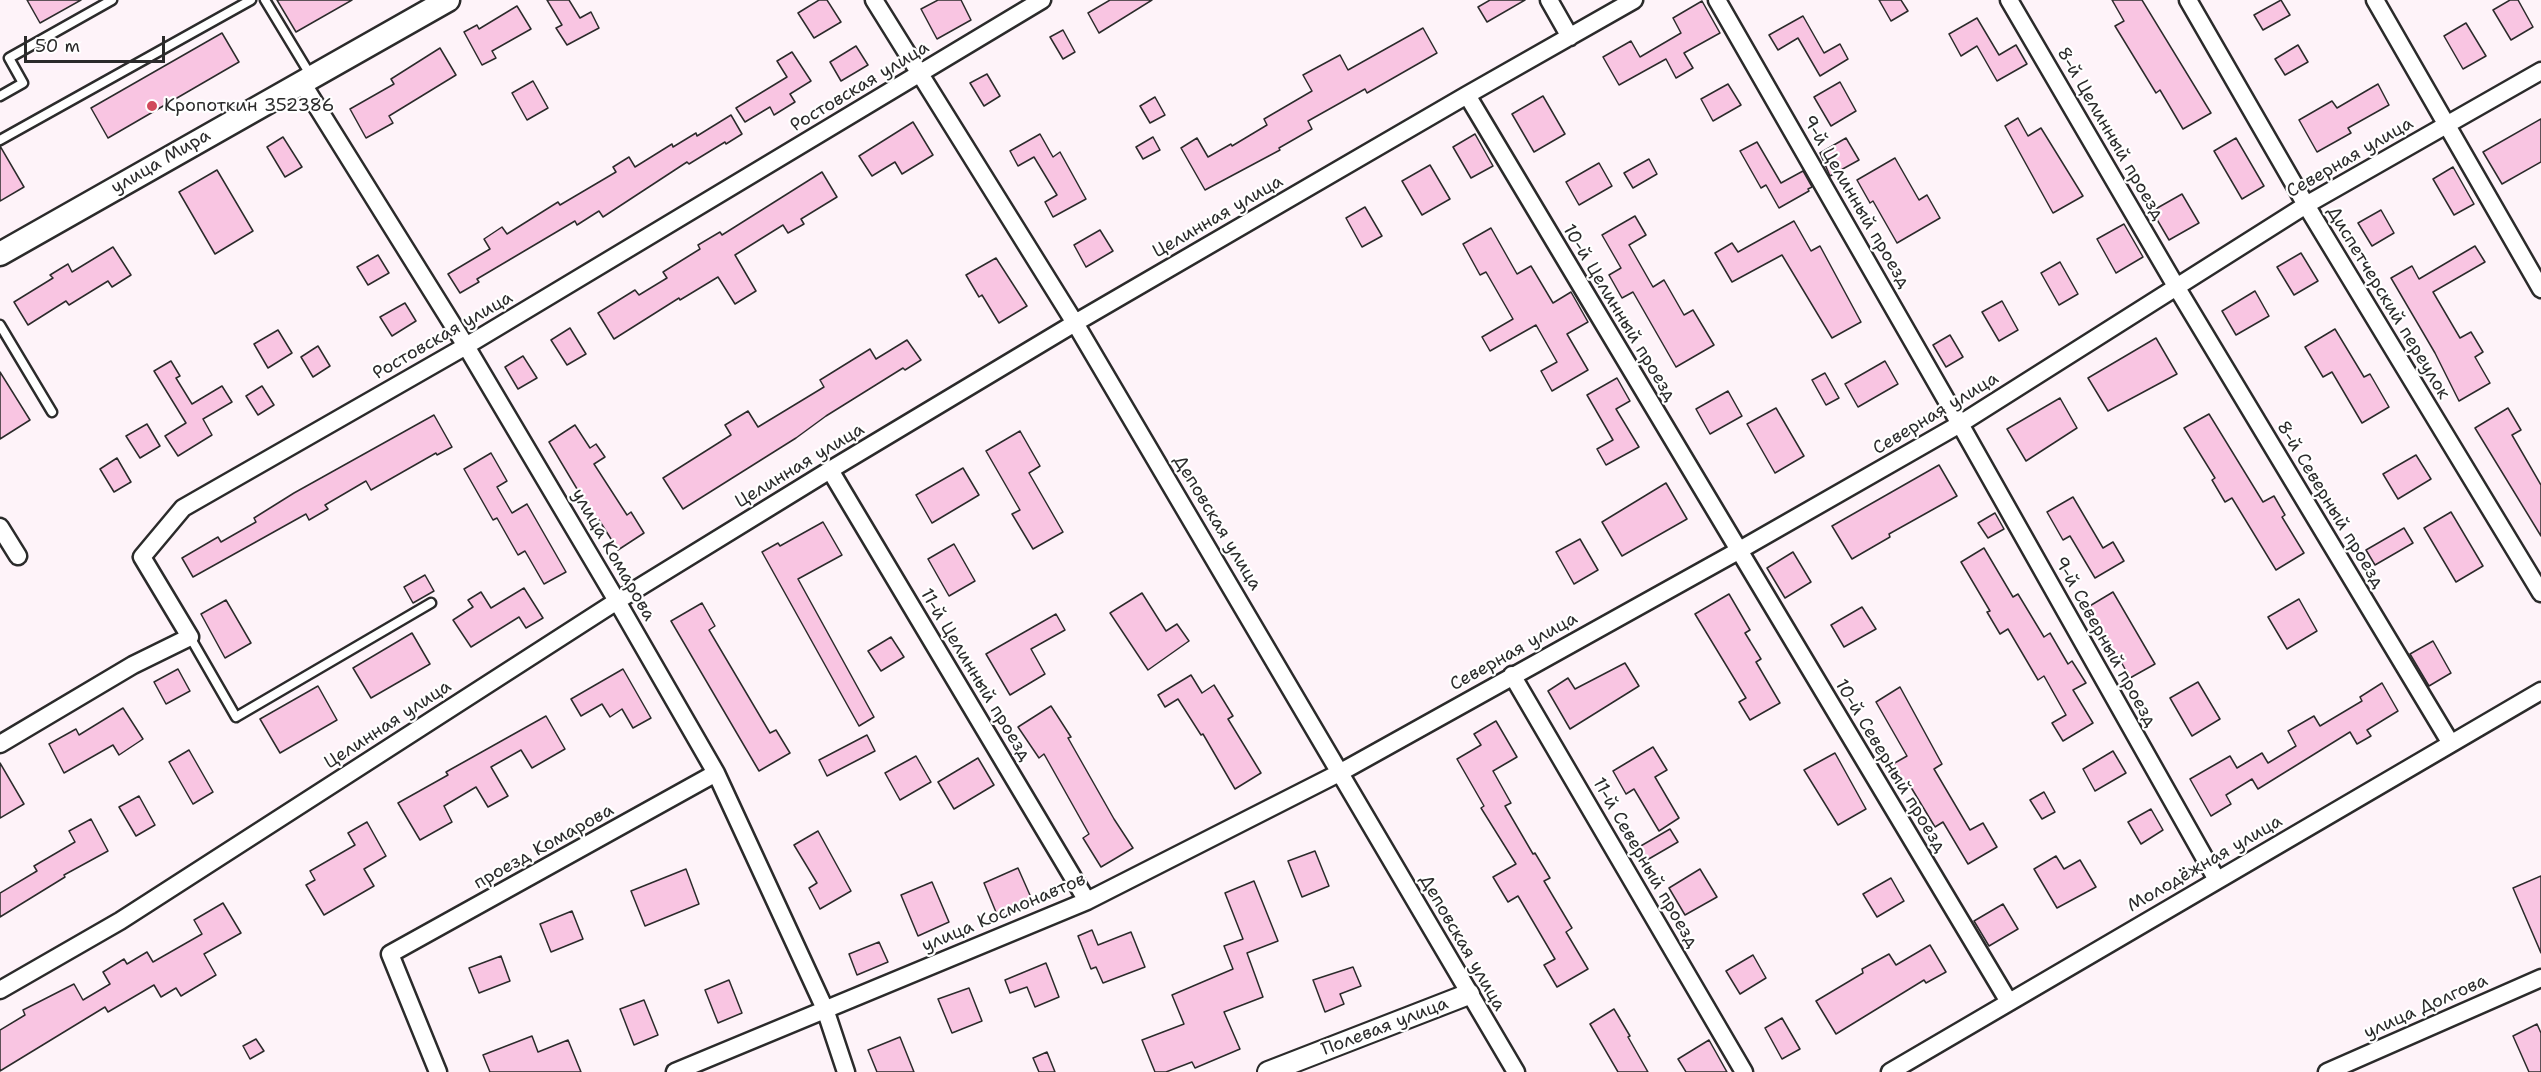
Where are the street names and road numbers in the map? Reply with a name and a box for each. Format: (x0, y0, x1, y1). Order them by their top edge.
street label: Ростовская улица (787, 37, 933, 137)
street label: 8-й Целинный проезд (2052, 44, 2168, 224)
street label: 9-й Целинный проезд (1798, 112, 1914, 292)
street label: Северная улица (2283, 113, 2417, 203)
street label: улица Мира (108, 125, 214, 199)
street label: Целинная улица (1149, 171, 1287, 263)
street label: Диспетчерский переулок (2322, 203, 2454, 403)
street label: 10-й Целинный проезд (1558, 220, 1680, 406)
street label: Ростовская улица (369, 287, 517, 385)
street label: Северная улица (1869, 368, 2003, 460)
street label: 8-й Северный проезд (2271, 417, 2389, 593)
street label: Целинная улица (731, 419, 869, 513)
street label: Деповская улица (1168, 452, 1266, 594)
street label: улица Комарова (566, 485, 660, 625)
street label: 9-й Северный проезд (2049, 553, 2161, 731)
street label: 11-й Целинный проезд (915, 585, 1035, 765)
street label: Северная улица (1446, 608, 1582, 696)
street label: 10-й Северный проезд (1830, 675, 1950, 857)
street label: Целинная улица (320, 676, 456, 774)
street label: 11-й Северный проезд (1587, 774, 1703, 952)
street label: проезд Комарова (470, 800, 618, 894)
street label: Молодёжная улица (2124, 811, 2286, 917)
street label: улица Космонавтов (919, 869, 1089, 957)
street label: Деповская улица (1414, 871, 1510, 1015)
street label: улица Долгова (2361, 970, 2491, 1044)
street label: Полевая улица (1319, 993, 1451, 1061)

